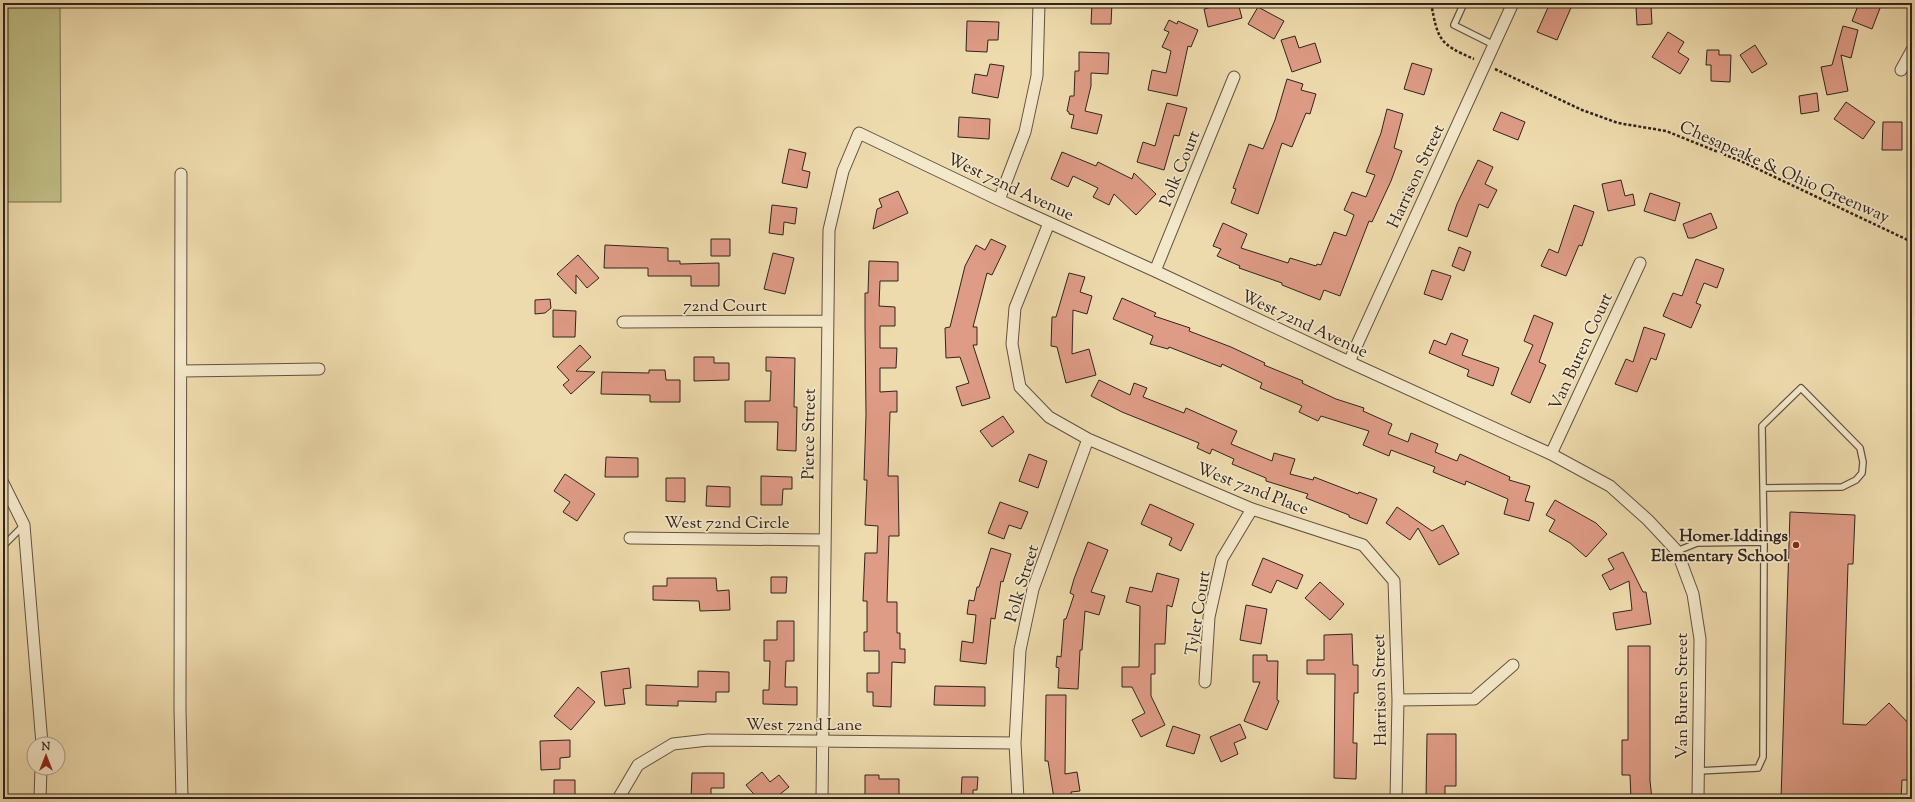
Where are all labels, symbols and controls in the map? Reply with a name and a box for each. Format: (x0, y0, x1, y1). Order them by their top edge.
street label: Chesapeake & Ohio Greenway (1675, 116, 1894, 230)
street label: Harrison Street (1382, 121, 1451, 233)
street label: Polk Court (1155, 127, 1207, 211)
street label: West 72nd Avenue (943, 148, 1078, 228)
street label: West 72nd Avenue (1237, 285, 1372, 365)
street label: Van Buren Court (1544, 289, 1620, 415)
street label: 72nd Court (683, 295, 767, 319)
street label: Pierce Street (797, 388, 823, 480)
street label: West 72nd Place (1193, 457, 1312, 522)
street label: West 72nd Circle (664, 512, 790, 536)
place label: Homer Iddings Elementary School (1651, 525, 1788, 569)
marker: Homer Iddings Elementary School (1791, 540, 1801, 550)
street label: Polk Street (1000, 542, 1046, 625)
street label: Tyler Court (1180, 569, 1218, 658)
street label: Harrison Street (1368, 633, 1394, 746)
street label: Van Buren Street (1671, 633, 1695, 759)
street label: West 72nd Lane (746, 714, 862, 738)
north arrow (26, 736, 66, 776)
text: N (41, 739, 51, 755)

